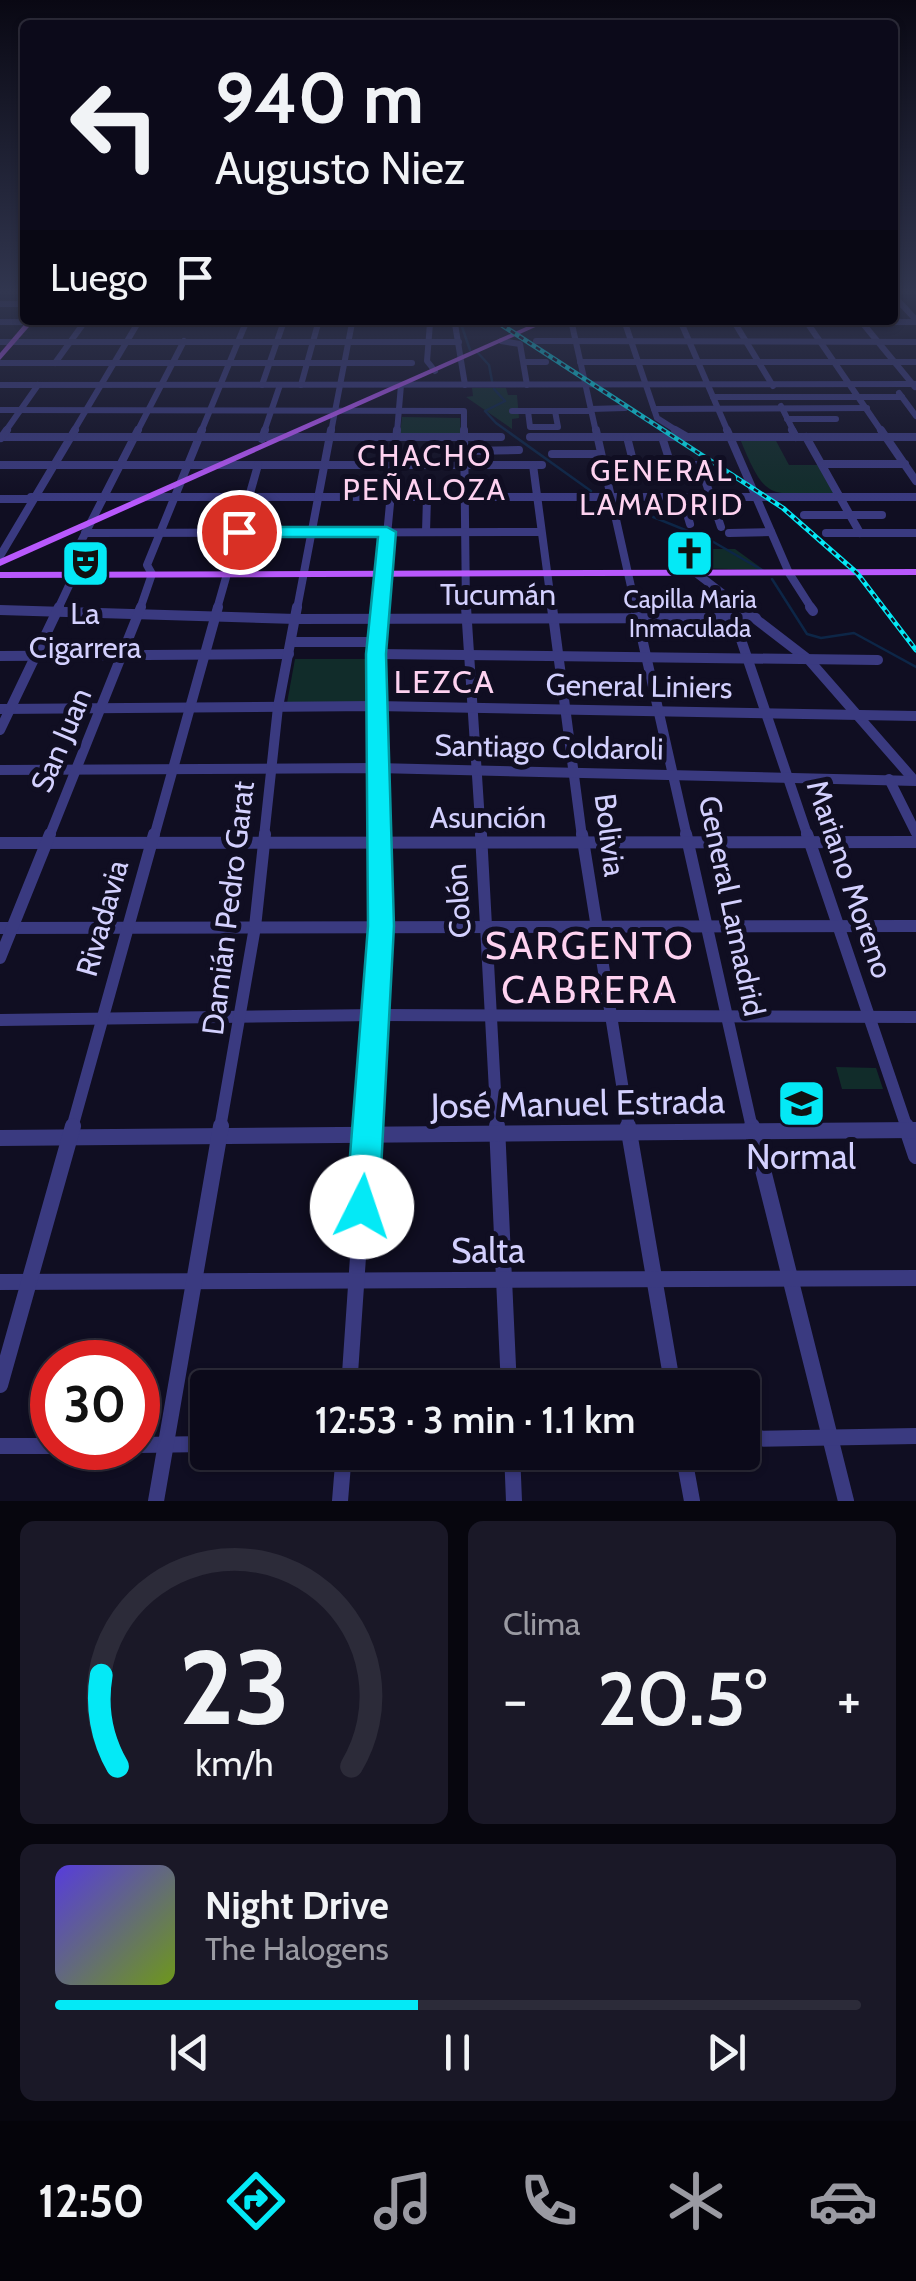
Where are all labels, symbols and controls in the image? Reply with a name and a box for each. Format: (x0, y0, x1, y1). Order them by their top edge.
text: 940 m (215, 55, 424, 141)
icon: left (50, 60, 180, 190)
text: Augusto Niez (215, 141, 465, 195)
icon: arrive (168, 250, 223, 305)
text: Luego (50, 254, 148, 301)
district label: CHACHO PEÑALOZA (342, 437, 508, 508)
district label: GENERAL LAMADRID (579, 452, 745, 523)
pin (197, 490, 282, 575)
icon: arrive (212, 505, 267, 560)
church icon: Capilla Maria Inmaculada (664, 527, 716, 579)
theatre icon: La Cigarrera (59, 538, 111, 590)
street label: Tucumán (440, 576, 556, 613)
place label: Capilla Maria Inmaculada (623, 584, 757, 643)
place label: La Cigarrera (29, 595, 142, 666)
district label: LEZCA (394, 662, 496, 701)
street label: General Liniers (545, 666, 733, 706)
street label: San Juan (23, 682, 99, 798)
street label: Santiago Coldaroli (434, 727, 664, 767)
street label: Mariano Moreno (799, 775, 901, 983)
street label: Damián Pedro Garat (194, 779, 262, 1037)
street label: Bolivia (587, 791, 634, 879)
street label: General Lamadrid (691, 792, 773, 1020)
street label: Asunción (430, 799, 546, 836)
street label: Rivadavia (68, 855, 136, 980)
street label: Colón (437, 862, 479, 940)
district label: SARGENTO CABRERA (485, 922, 695, 1013)
school or university icon: Normal (775, 1078, 827, 1130)
street label: José Manuel Estrada (430, 1079, 726, 1127)
place label: Normal (746, 1135, 857, 1178)
position arrow (310, 1155, 414, 1259)
street label: Salta (451, 1229, 525, 1272)
speed limit sign: 30 (30, 1340, 160, 1470)
text: 12:53 · 3 min · 1.1 km (315, 1396, 635, 1443)
text: Clima (503, 1604, 580, 1643)
text: 23 (178, 1624, 290, 1750)
text: 20.5° (597, 1653, 767, 1744)
text: − (503, 1666, 527, 1733)
text: + (837, 1666, 861, 1733)
text: km/h (195, 1742, 273, 1785)
text: Night Drive (205, 1882, 389, 1929)
text: The Halogens (205, 1929, 389, 1968)
icon: previous (162, 2025, 217, 2080)
icon: pause (430, 2025, 485, 2080)
icon: next (699, 2025, 754, 2080)
icon: directions (221, 2166, 291, 2236)
icon: music (368, 2166, 438, 2236)
icon: phone (514, 2166, 584, 2236)
icon: climate (661, 2166, 731, 2236)
icon: car (808, 2166, 878, 2236)
text: 12:50 (38, 2174, 145, 2228)

